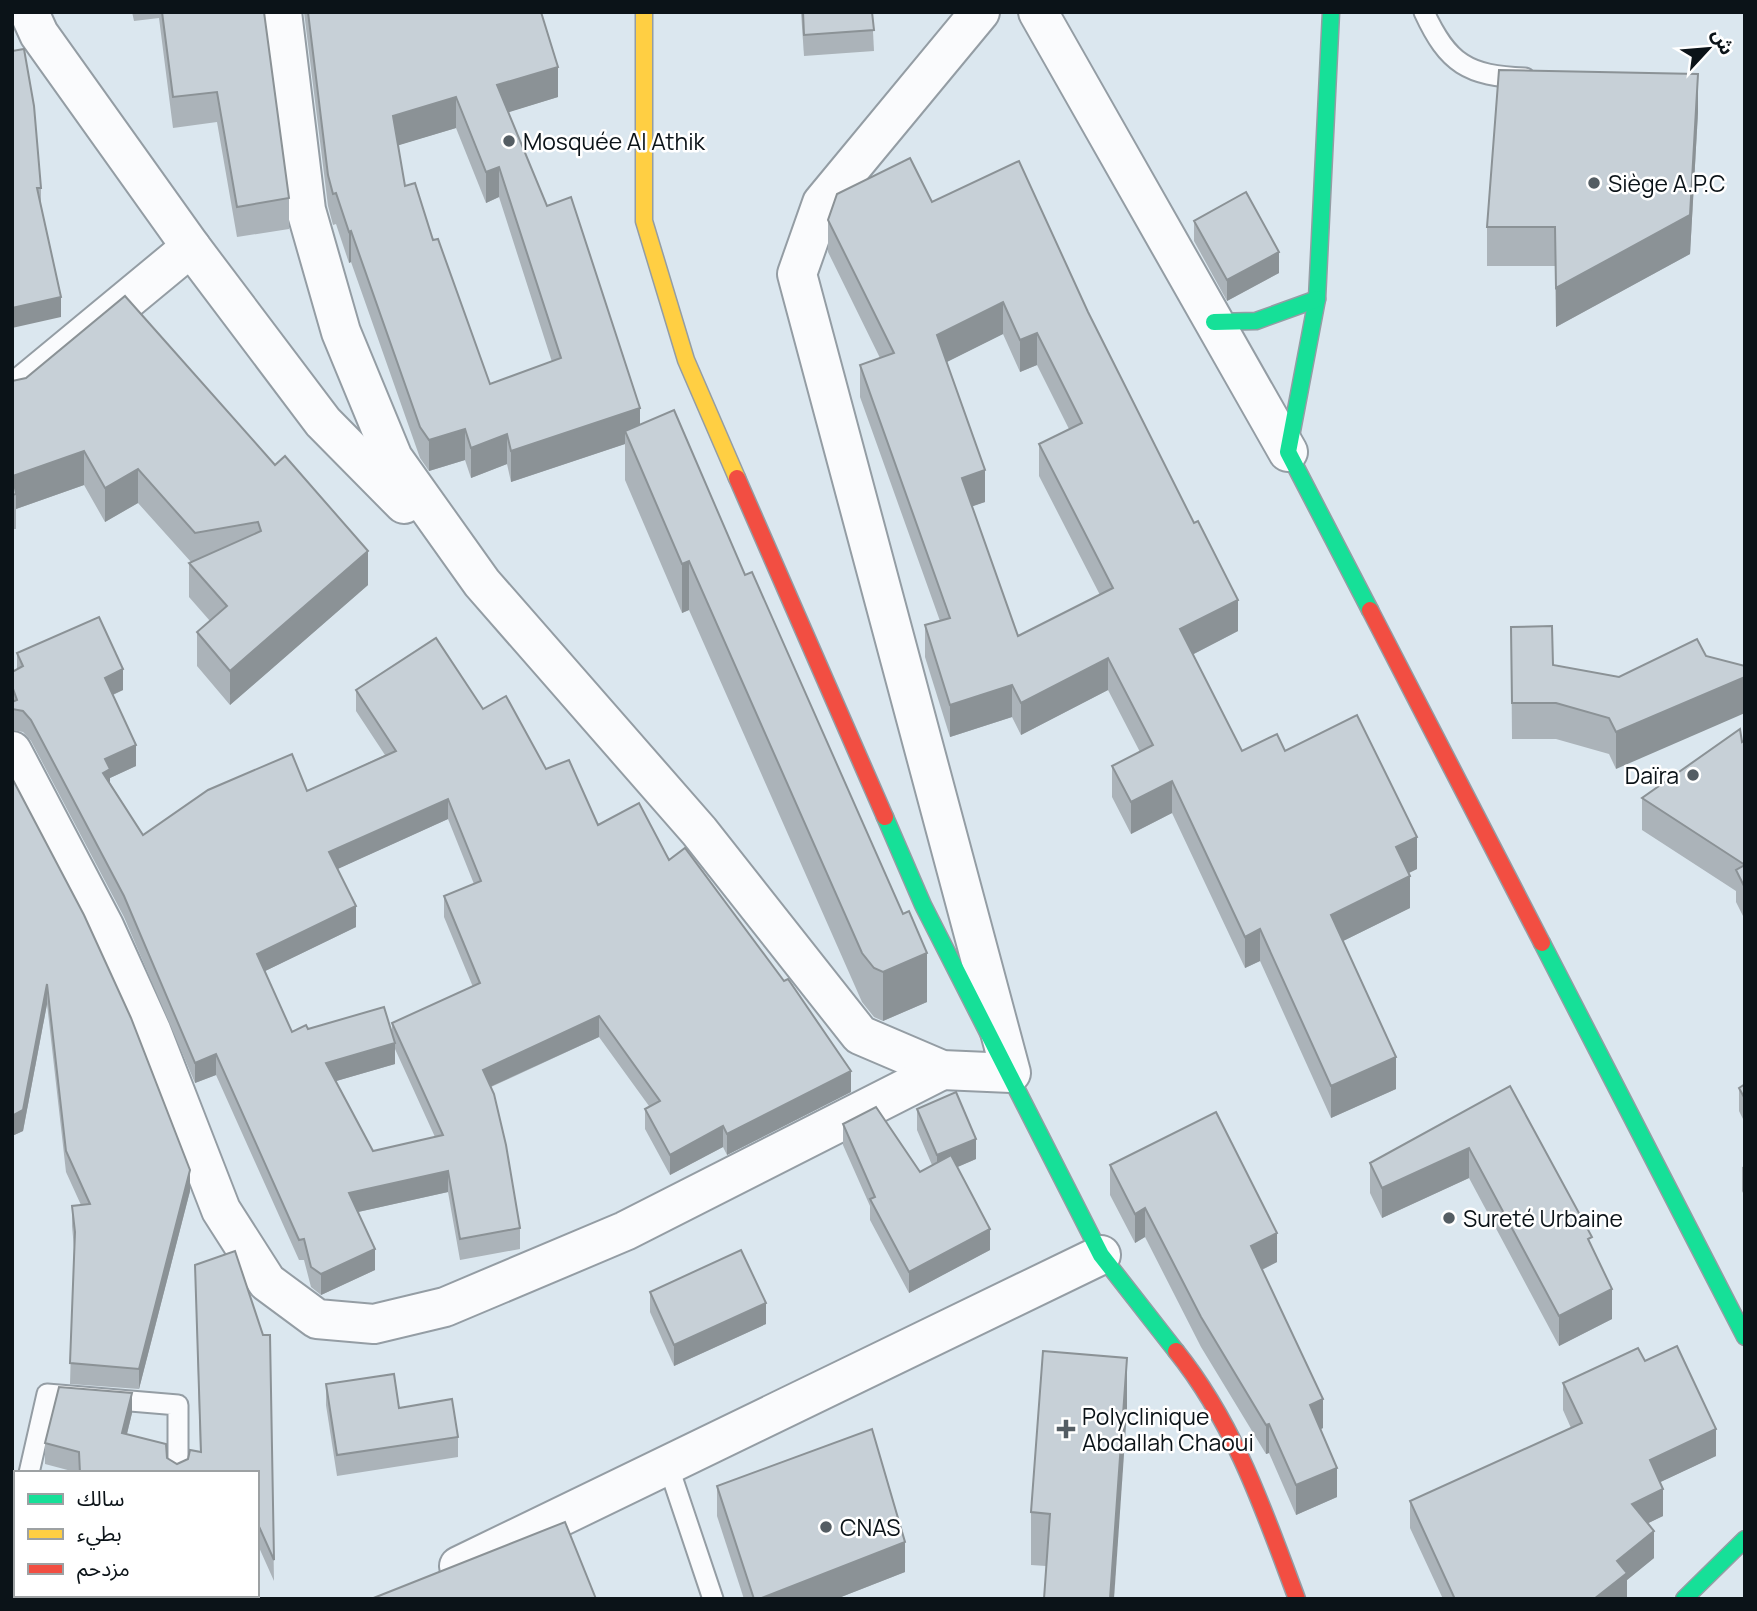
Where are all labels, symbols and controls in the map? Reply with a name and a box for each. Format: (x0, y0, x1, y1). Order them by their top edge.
north arrow (1673, 14, 1743, 84)
text: ش (1706, 24, 1741, 59)
place label: Mosquée Al Athik (523, 125, 706, 157)
marker: Mosquée Al Athik (501, 133, 517, 149)
place label: Siège A.P.C (1608, 167, 1726, 199)
marker: Siège A.P.C (1586, 175, 1602, 191)
place label: Daïra (1625, 759, 1679, 791)
marker: Daïra (1685, 767, 1701, 783)
place label: Sureté Urbaine (1463, 1202, 1623, 1234)
marker: Sureté Urbaine (1441, 1210, 1457, 1226)
place label: Polyclinique Abdallah Chaoui (1082, 1400, 1254, 1458)
marker: Polyclinique Abdallah Chaoui (1056, 1419, 1076, 1439)
legend (14, 1471, 259, 1597)
text: سالك (77, 1484, 124, 1512)
place label: CNAS (840, 1511, 901, 1543)
text: بطيء (77, 1519, 122, 1550)
marker: CNAS (818, 1519, 834, 1535)
text: مزدحم (77, 1554, 130, 1584)

